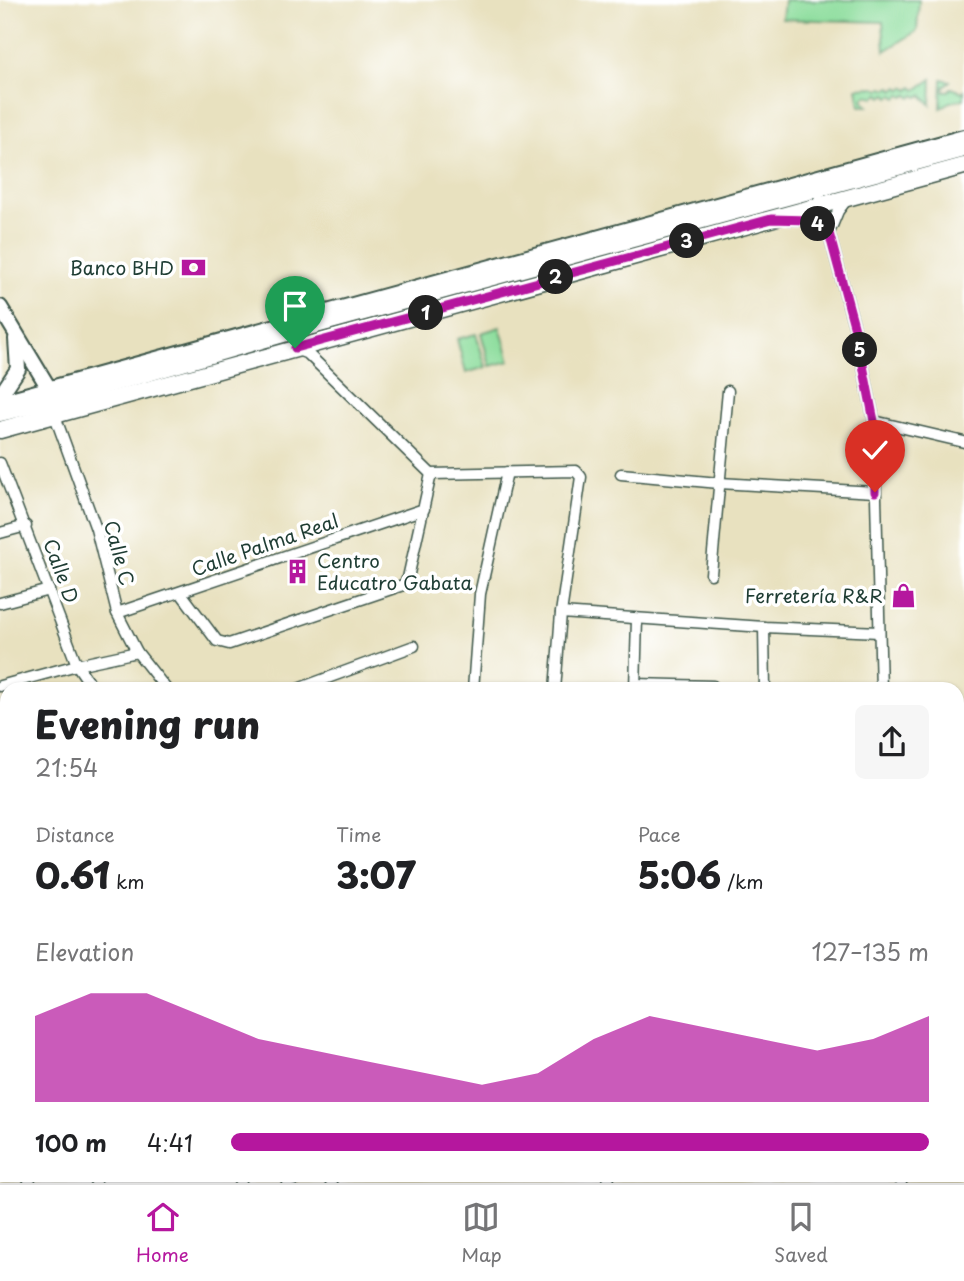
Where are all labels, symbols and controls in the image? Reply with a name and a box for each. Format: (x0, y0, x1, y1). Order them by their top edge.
pin: 4 (800, 206, 836, 242)
text: 4 (811, 209, 824, 237)
pin: 3 (670, 224, 704, 258)
text: 3 (680, 226, 693, 254)
place label: Banco BHD (70, 253, 174, 281)
bank icon: Banco BHD (180, 254, 208, 282)
pin: 2 (538, 260, 574, 294)
text: 2 (549, 262, 562, 290)
pin (265, 276, 325, 348)
icon: arrive (276, 287, 314, 325)
pin: 1 (408, 296, 444, 330)
text: 1 (421, 298, 430, 326)
pin: 5 (842, 332, 878, 368)
text: 5 (853, 335, 866, 363)
pin (845, 420, 905, 492)
icon: check (856, 431, 894, 469)
street label: Calle Palma Real (187, 506, 342, 582)
street label: Calle C (98, 517, 142, 588)
street label: Calle D (37, 535, 87, 607)
place label: Centro Educatro Gabata (317, 546, 472, 596)
building icon: Centro Educatro Gabata (283, 558, 311, 586)
place label: Ferretería R&R (745, 581, 883, 609)
shop icon: Ferretería R&R (889, 582, 917, 610)
text: Evening run (35, 695, 260, 752)
button: share (855, 705, 929, 779)
text: 21:54 (35, 750, 98, 785)
text: Distance (35, 820, 115, 848)
text: Time (336, 820, 381, 848)
text: Pace (638, 820, 681, 848)
text: 0.61 (35, 848, 110, 901)
text: 3:07 (336, 848, 416, 901)
text: 5:06 (638, 848, 721, 901)
text: km (110, 867, 145, 895)
text: /km (721, 867, 764, 895)
text: Elevation (35, 934, 134, 969)
text: 127–135 m (811, 934, 929, 969)
text: 100 m (35, 1125, 107, 1160)
text: 4:41 (147, 1125, 193, 1160)
tab: Home (136, 1198, 189, 1268)
tab: Map (461, 1198, 502, 1268)
tab: Saved (774, 1198, 828, 1268)

